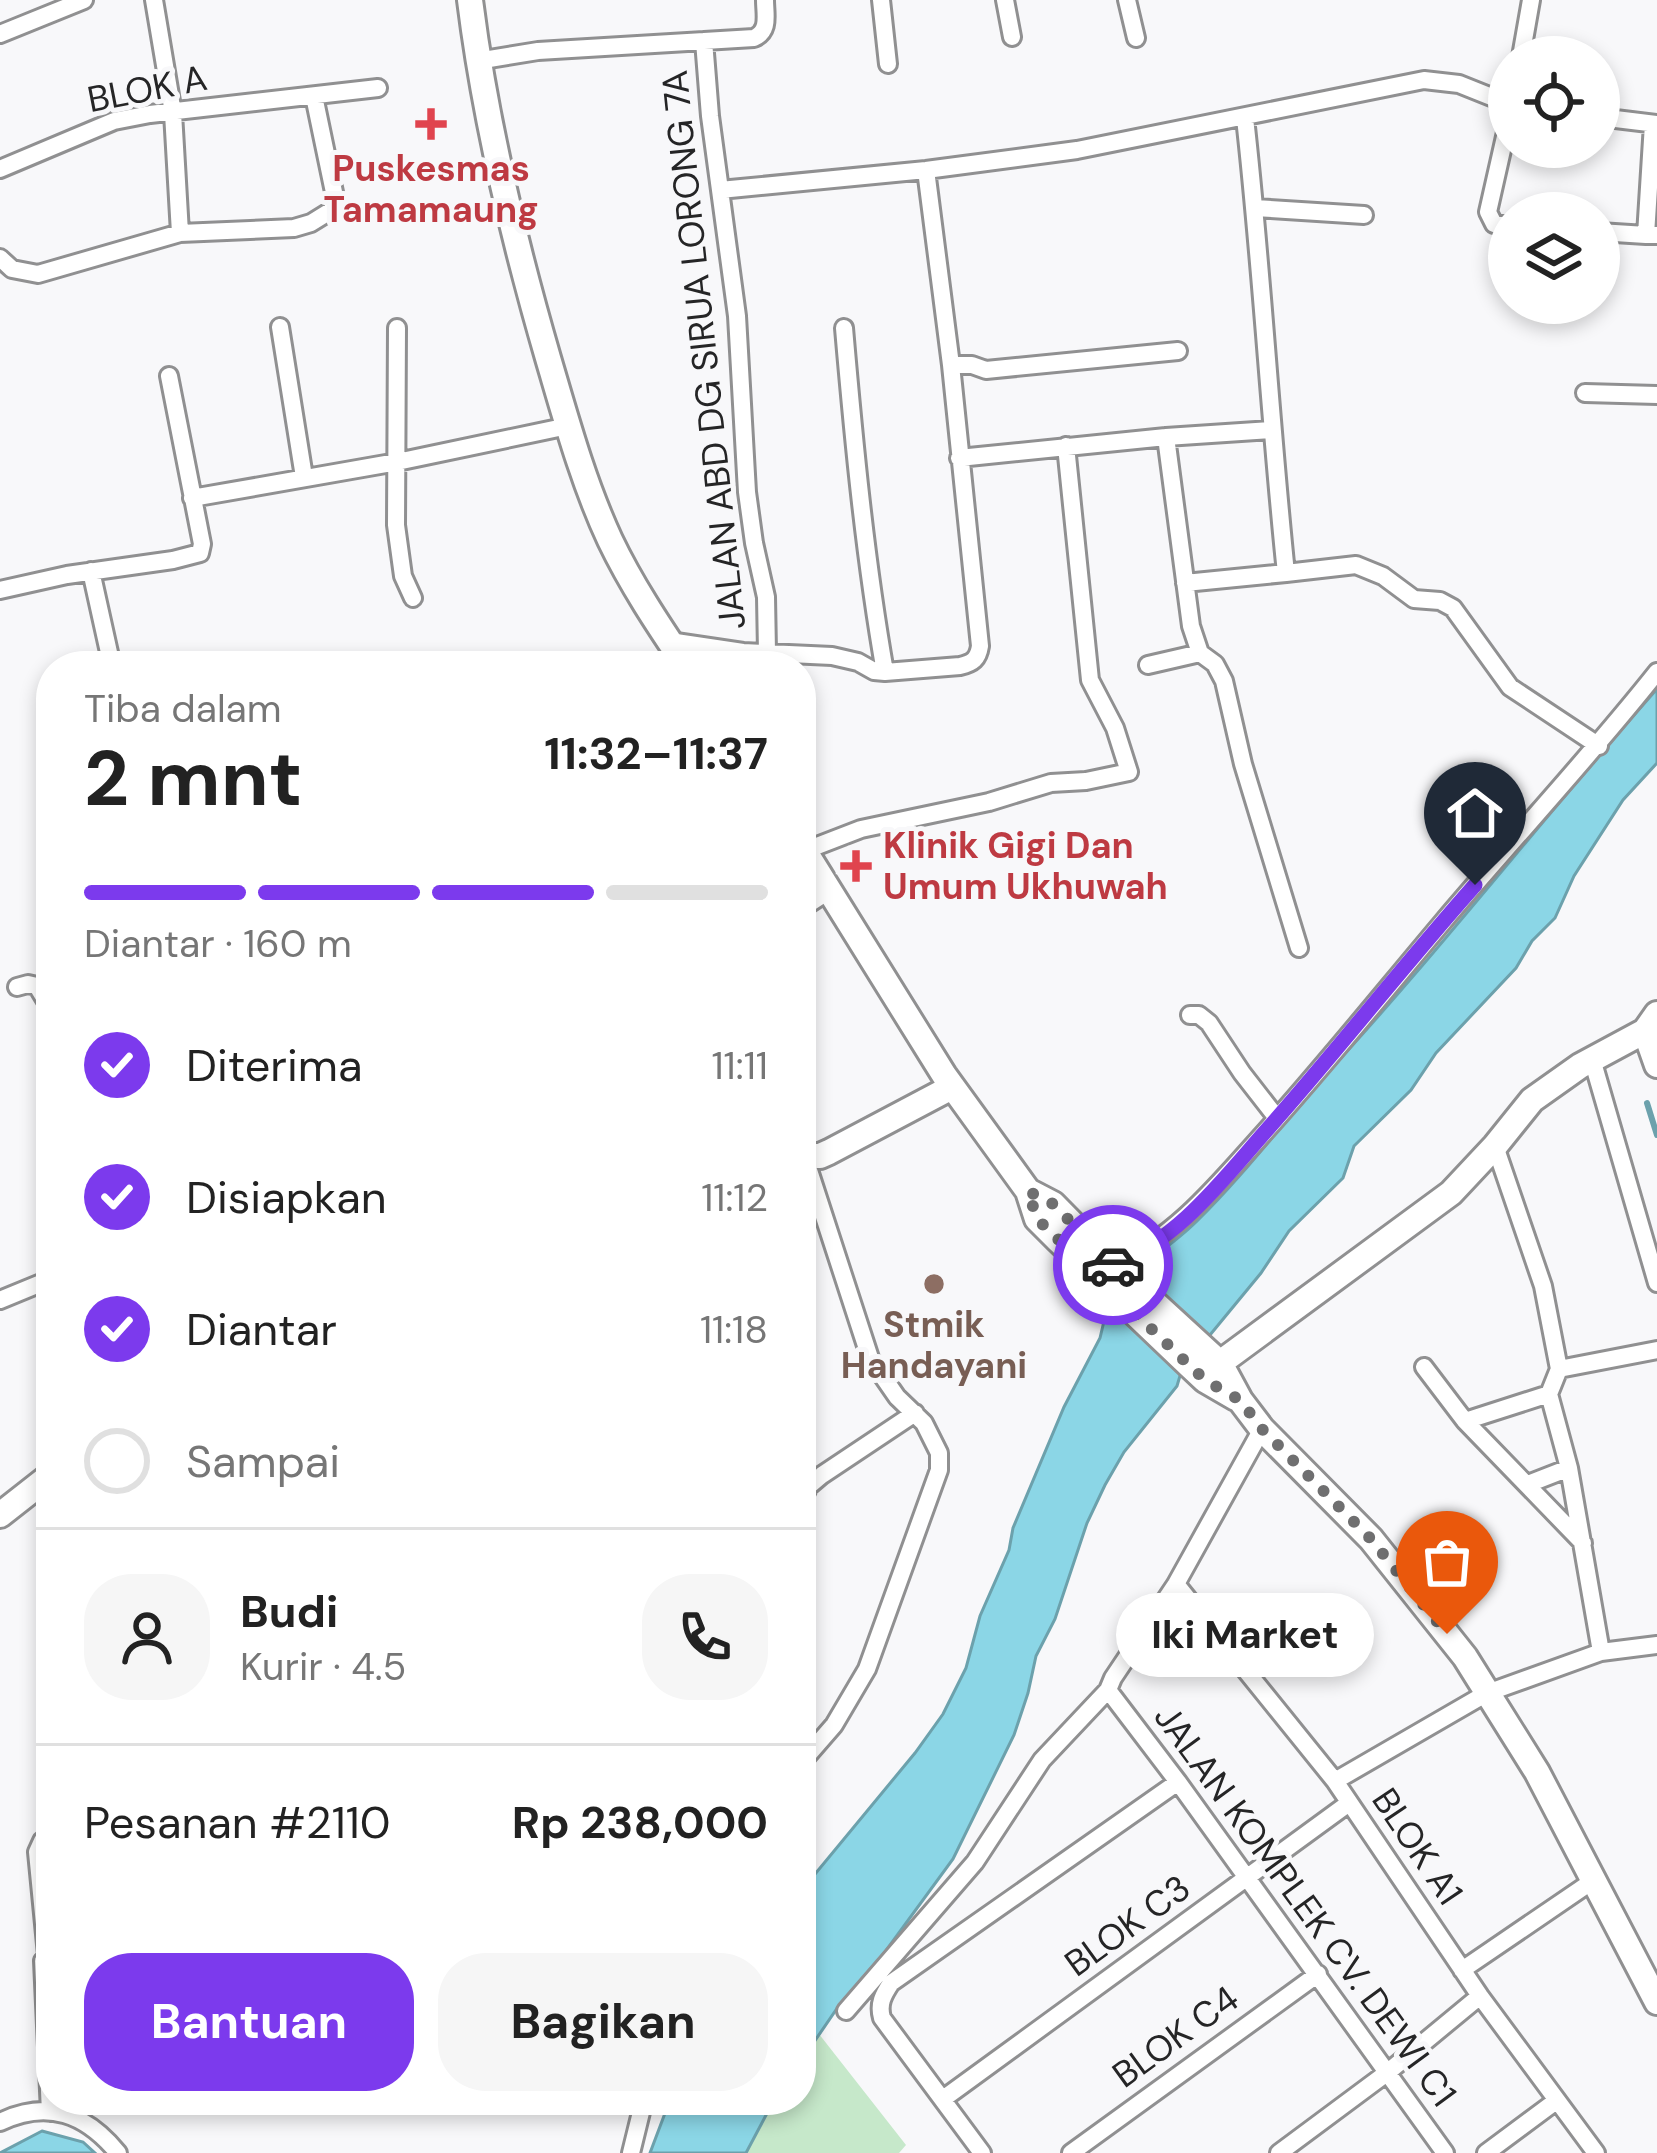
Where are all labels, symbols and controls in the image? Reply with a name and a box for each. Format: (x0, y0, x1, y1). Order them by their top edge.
map controls (1488, 36, 1620, 324)
button: locate (1488, 36, 1620, 168)
street label: BLOK A (83, 54, 211, 123)
street label: JALAN ABD DG SIRUA LORONG 7A (651, 68, 756, 632)
marker: Puskesmas Tamamaung (415, 108, 447, 140)
place label: Puskesmas Tamamaung (323, 145, 539, 233)
button: layers (1488, 192, 1620, 324)
text: Tiba dalam (84, 683, 282, 734)
text: 11:32–11:37 (544, 724, 768, 783)
text: 2 mnt (84, 728, 303, 829)
pin (1424, 762, 1526, 885)
icon: home (1442, 780, 1508, 846)
place label: Klinik Gigi Dan Umum Ukhuwah (883, 822, 1168, 910)
marker: Klinik Gigi Dan Umum Ukhuwah (840, 850, 872, 882)
text: Diantar · 160 m (84, 918, 352, 969)
icon: check (84, 1032, 150, 1098)
text: Diterima (186, 1036, 362, 1095)
text: 11:11 (711, 1040, 768, 1091)
icon: check (84, 1164, 150, 1230)
text: Disiapkan (186, 1168, 387, 1227)
text: 11:12 (701, 1172, 768, 1223)
courier (1053, 1205, 1173, 1325)
icon: car (1080, 1232, 1146, 1298)
marker: Stmik Handayani (921, 1271, 947, 1297)
icon: check (84, 1296, 150, 1362)
text: Diantar (186, 1300, 337, 1359)
place label: Stmik Handayani (841, 1301, 1027, 1389)
text: 11:18 (700, 1304, 768, 1355)
text: Sampai (186, 1432, 340, 1491)
pin (1396, 1511, 1498, 1634)
icon: bag (1414, 1529, 1480, 1595)
button: person (84, 1574, 210, 1700)
button: phone (642, 1574, 768, 1700)
text: Budi (240, 1582, 338, 1641)
callout: Iki Market (1117, 1592, 1375, 1676)
text: Iki Market (1151, 1609, 1339, 1660)
text: Kurir · 4.5 (240, 1641, 406, 1692)
street label: JALAN KOMPLEK CV. DEWI C1 (1144, 1695, 1467, 2115)
street label: BLOK A1 (1362, 1779, 1474, 1914)
text: Pesanan #2110 (84, 1793, 391, 1852)
text: Rp 238,000 (512, 1793, 768, 1852)
street label: BLOK C3 (1055, 1864, 1199, 1987)
button: Bantuan (84, 1953, 414, 2091)
button: Bagikan (438, 1953, 768, 2091)
street label: BLOK C4 (1103, 1975, 1248, 2098)

